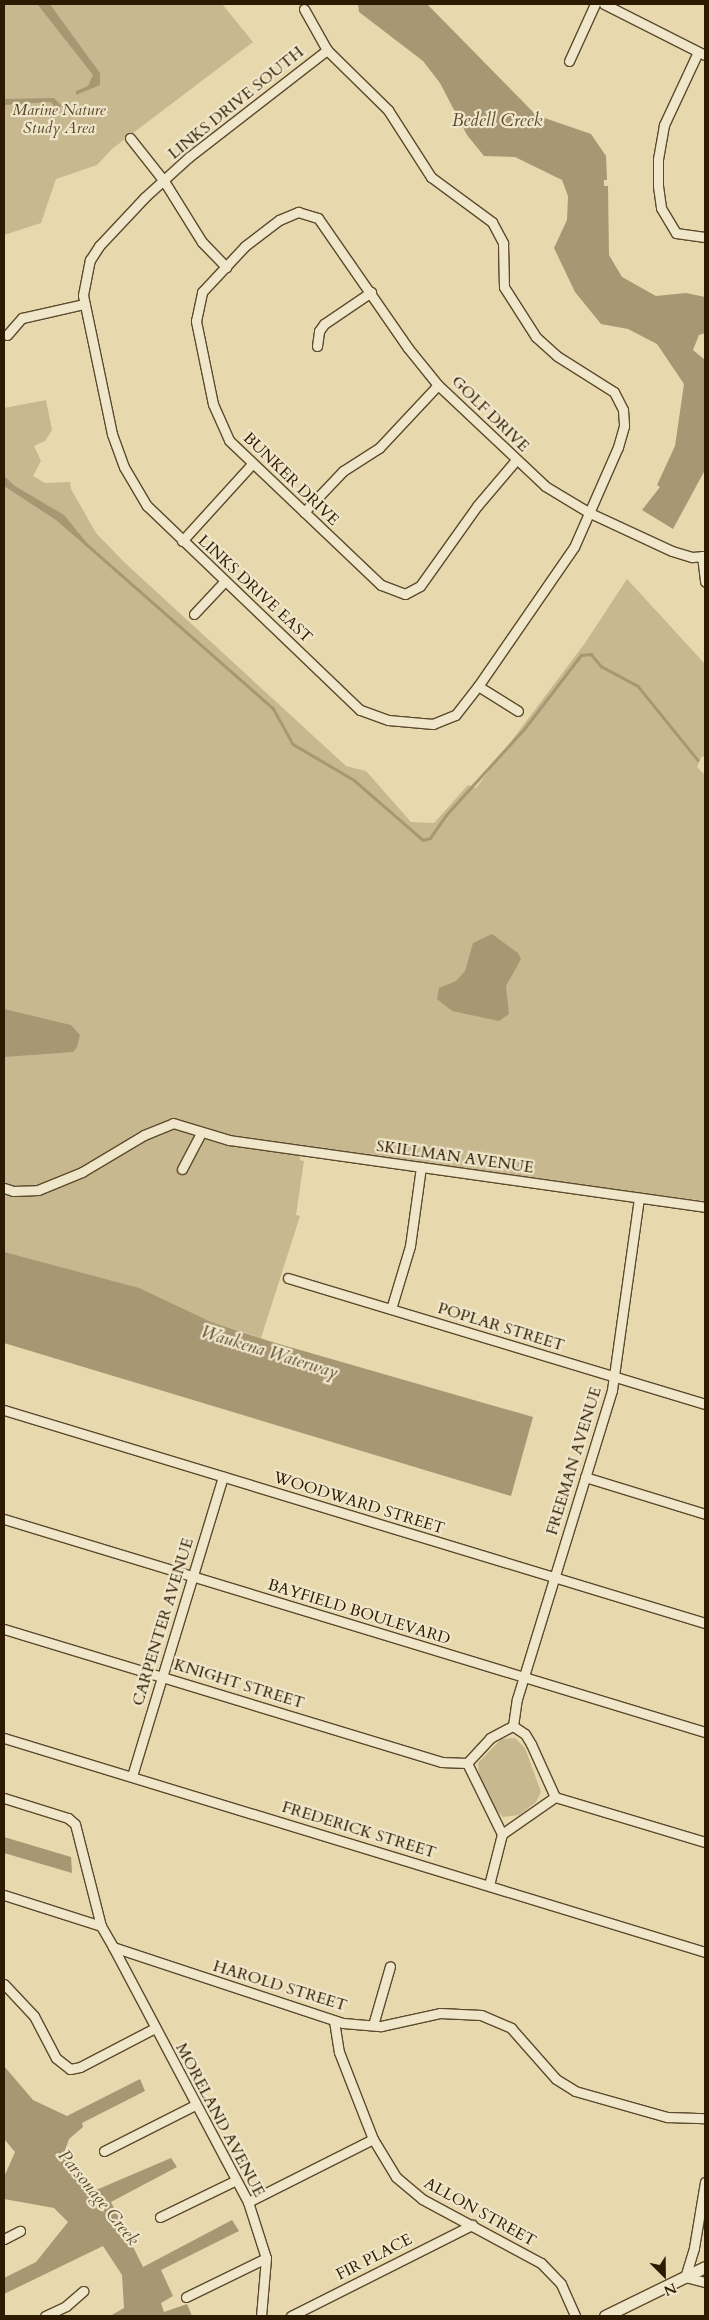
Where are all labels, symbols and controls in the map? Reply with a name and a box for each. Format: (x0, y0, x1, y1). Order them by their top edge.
street label: LINKS DRIVE SOUTH (164, 43, 308, 163)
park label: Marine Nature Study Area (12, 100, 106, 138)
water label: Bedell Creek (452, 110, 542, 132)
street label: GOLF DRIVE (447, 372, 533, 456)
street label: BUNKER DRIVE (239, 428, 343, 530)
street label: LINKS DRIVE EAST (194, 531, 316, 647)
street label: SKILLMAN AVENUE (375, 1136, 535, 1178)
street label: POPLAR STREET (435, 1299, 567, 1355)
water label: Waukena Waterway (198, 1322, 340, 1384)
street label: FREEMAN AVENUE (542, 1385, 606, 1537)
street label: WOODWARD STREET (271, 1468, 447, 1538)
street label: CARPENTER AVENUE (128, 1536, 198, 1708)
street label: BAYFIELD BOULEVARD (265, 1575, 453, 1649)
street label: KNIGHT STREET (171, 1655, 307, 1713)
street label: FREDERICK STREET (280, 1797, 438, 1863)
street label: HAROLD STREET (211, 1957, 349, 2015)
street label: MORELAND AVENUE (171, 2040, 269, 2200)
water label: Parsonage Creek (53, 2146, 143, 2250)
street label: ALLON STREET (421, 2173, 539, 2251)
street label: FIR PLACE (333, 2230, 415, 2284)
north arrow (639, 2250, 689, 2300)
text: N (661, 2278, 679, 2300)

